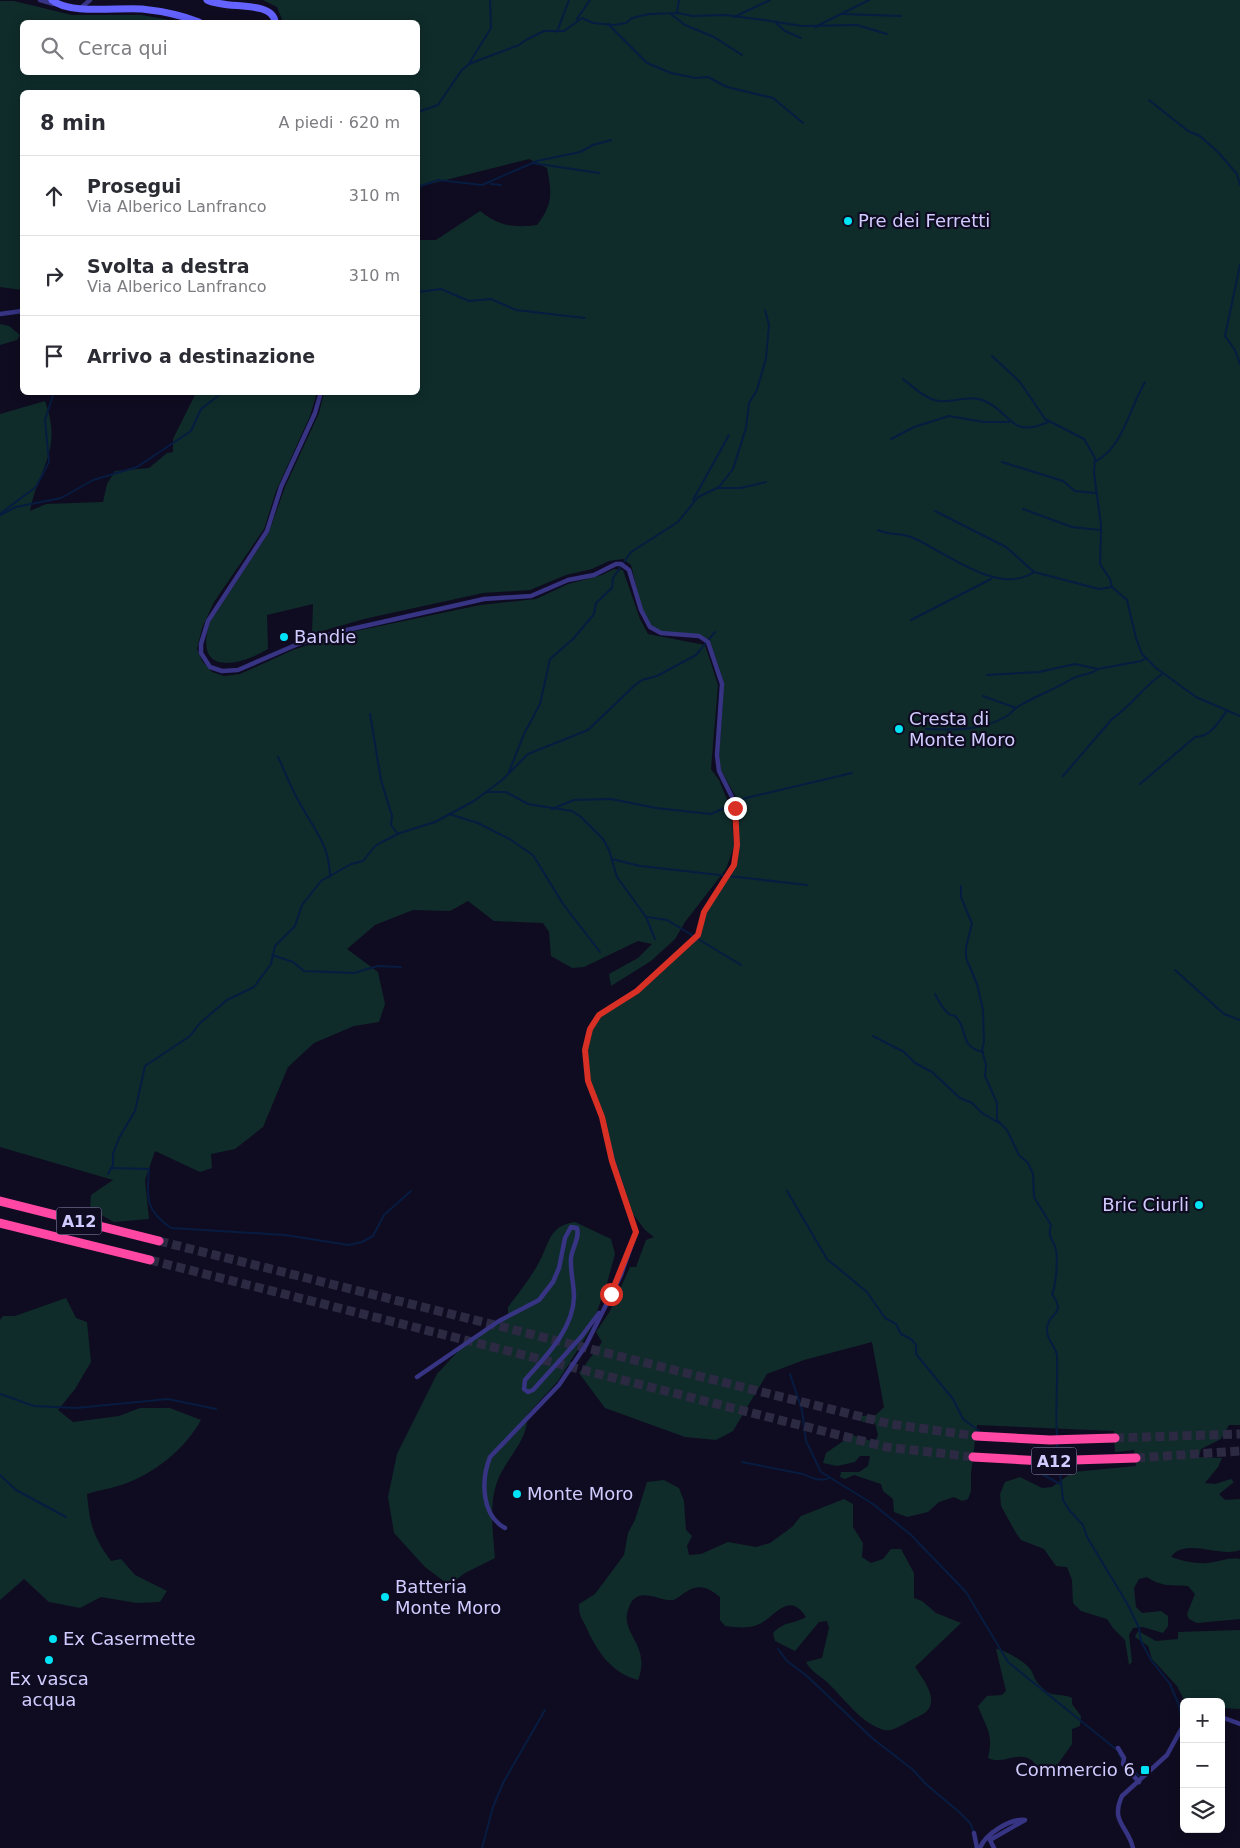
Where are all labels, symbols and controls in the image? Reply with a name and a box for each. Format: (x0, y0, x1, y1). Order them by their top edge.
search box (20, 20, 420, 75)
icon: search (38, 34, 66, 62)
text: Cerca qui (78, 37, 168, 59)
text: 8 min (40, 111, 106, 135)
text: A piedi · 620 m (278, 113, 400, 132)
text: Prosegui (87, 175, 181, 197)
icon: ahead (40, 182, 68, 210)
text: 310 m (349, 186, 400, 205)
text: Via Alberico Lanfranco (87, 197, 267, 216)
place label: Pre dei Ferretti (858, 210, 990, 231)
marker: Pre dei Ferretti (842, 215, 854, 227)
text: Svolta a destra (87, 255, 250, 277)
icon: right (40, 262, 68, 290)
text: 310 m (349, 266, 400, 285)
text: Via Alberico Lanfranco (87, 277, 267, 296)
icon: arrive (40, 342, 68, 370)
text: Arrivo a destinazione (87, 345, 315, 367)
place label: Bandie (294, 626, 356, 647)
marker: Bandie (278, 631, 290, 643)
place label: Cresta di Monte Moro (909, 708, 1015, 750)
marker: Cresta di Monte Moro (893, 723, 905, 735)
route end (724, 797, 747, 820)
place label: Bric Ciurli (1102, 1194, 1189, 1215)
marker: Bric Ciurli (1193, 1199, 1205, 1211)
road number: A12 (56, 1208, 102, 1234)
route start (600, 1283, 623, 1306)
road number: A12 (1032, 1448, 1076, 1474)
place label: Monte Moro (527, 1483, 633, 1504)
marker: Monte Moro (511, 1488, 523, 1500)
place label: Batteria Monte Moro (395, 1576, 501, 1618)
marker: Batteria Monte Moro (379, 1591, 391, 1603)
place label: Ex Casermette (63, 1628, 196, 1649)
marker: Ex Casermette (47, 1633, 59, 1645)
marker: Ex vasca acqua (43, 1654, 55, 1666)
place label: Ex vasca acqua (9, 1668, 89, 1710)
map controls (1180, 1698, 1225, 1833)
button: + (1180, 1698, 1225, 1743)
button: − (1180, 1743, 1225, 1788)
place label: Commercio 6 (1015, 1759, 1135, 1780)
marker: Commercio 6 (1139, 1764, 1151, 1776)
button: layers (1180, 1788, 1225, 1833)

